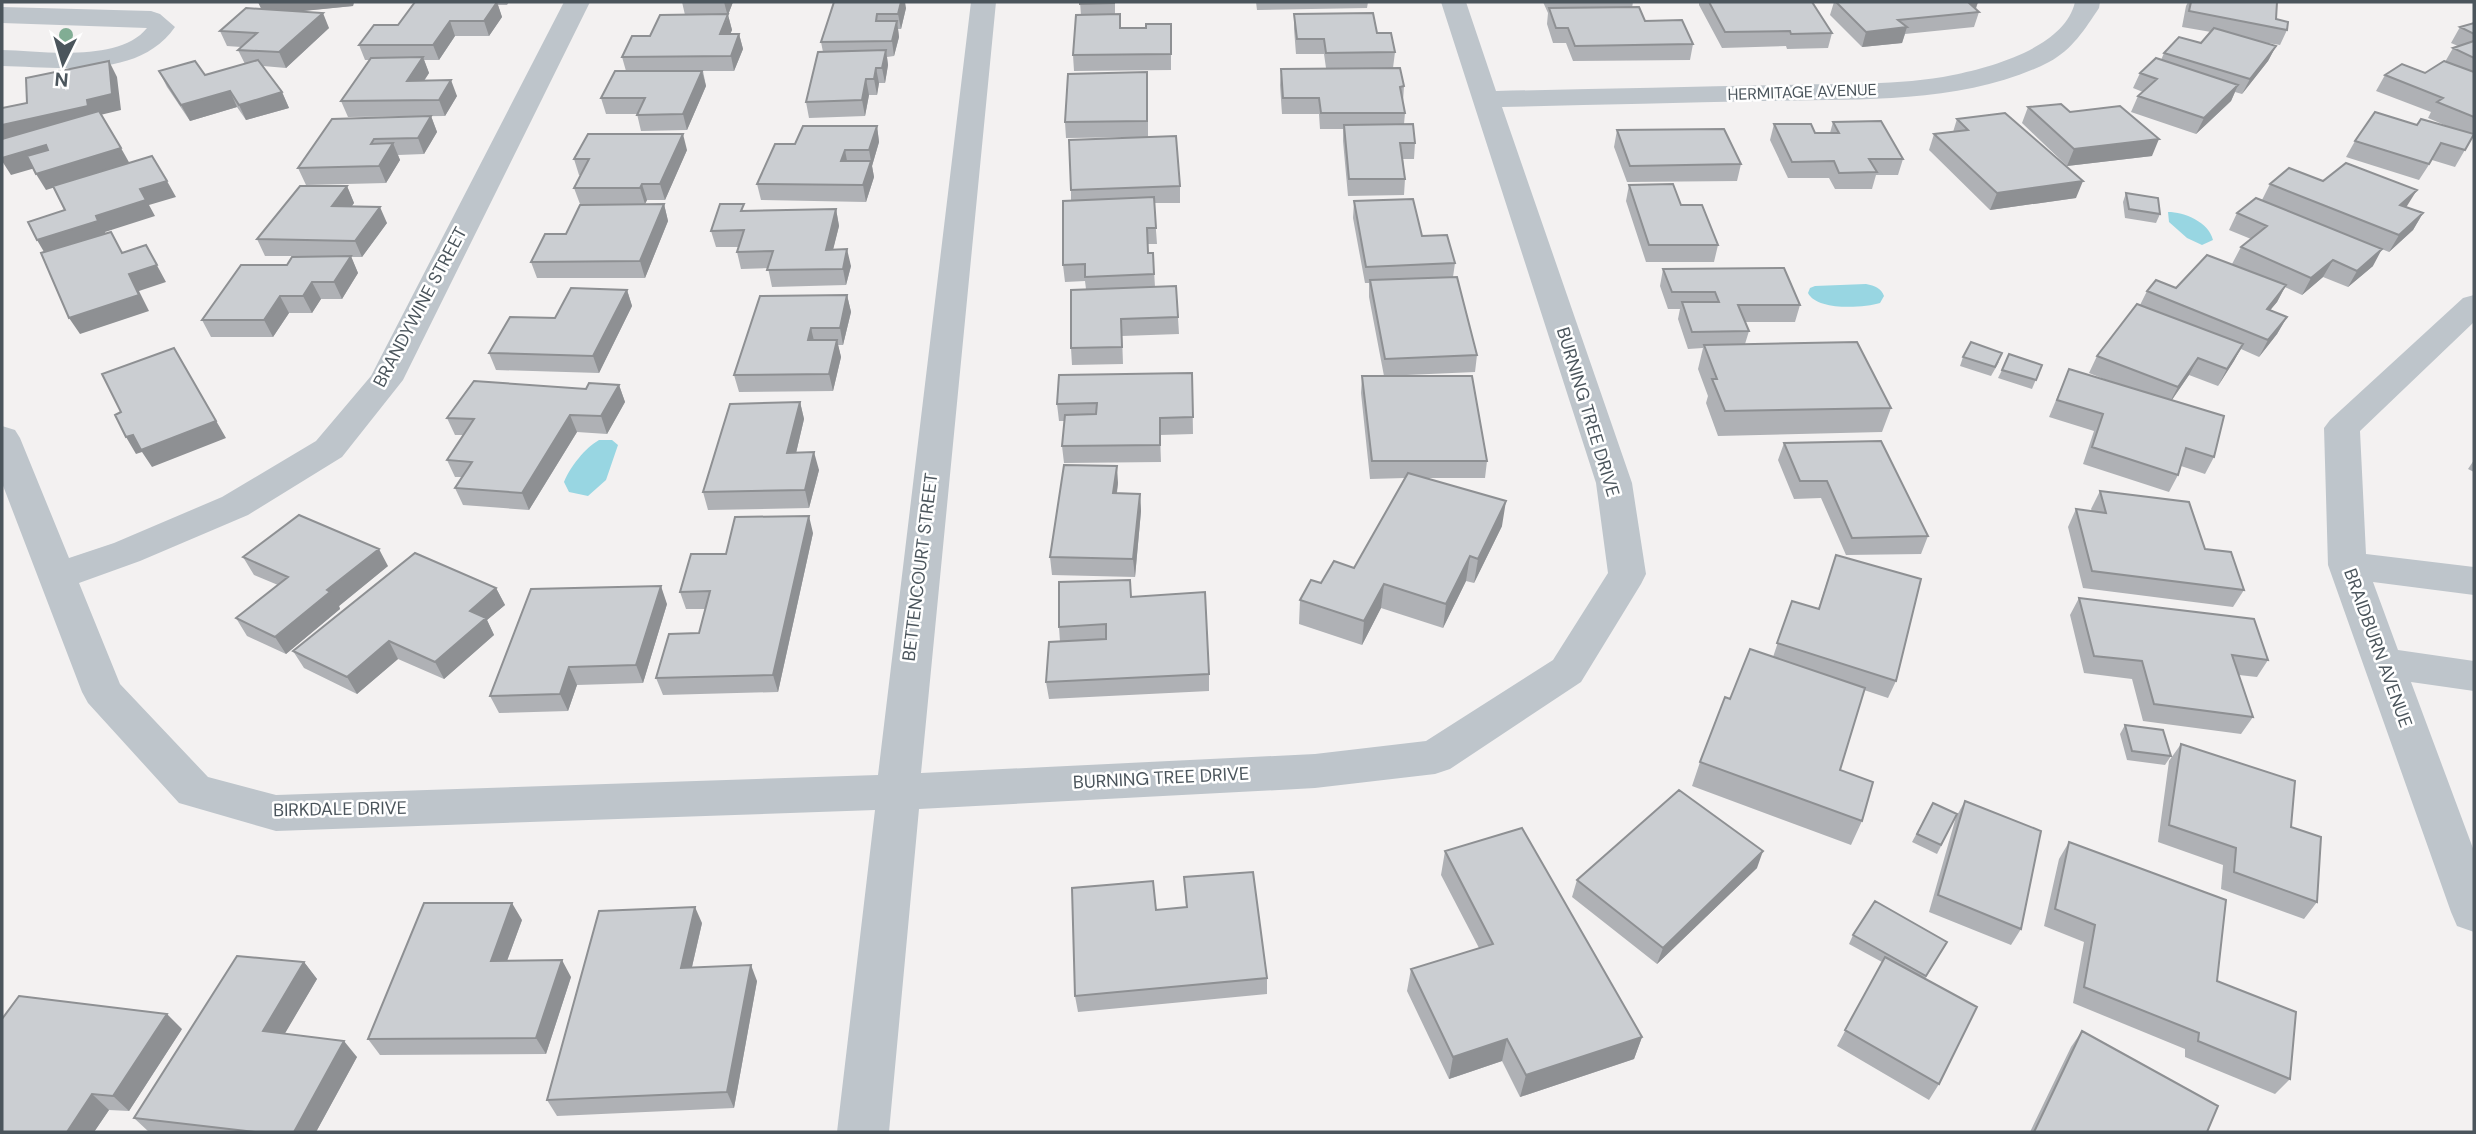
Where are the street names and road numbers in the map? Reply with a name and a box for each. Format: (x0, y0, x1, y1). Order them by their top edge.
street label: HERMITAGE AVENUE (1727, 79, 1877, 105)
street label: BRANDYWINE STREET (368, 223, 472, 391)
street label: BURNING TREE DRIVE (1551, 324, 1625, 500)
street label: BETTENCOURT STREET (897, 472, 943, 662)
street label: BRAIDBURN AVENUE (2338, 565, 2418, 731)
street label: BURNING TREE DRIVE (1072, 761, 1250, 795)
street label: BIRKDALE DRIVE (273, 796, 407, 822)

